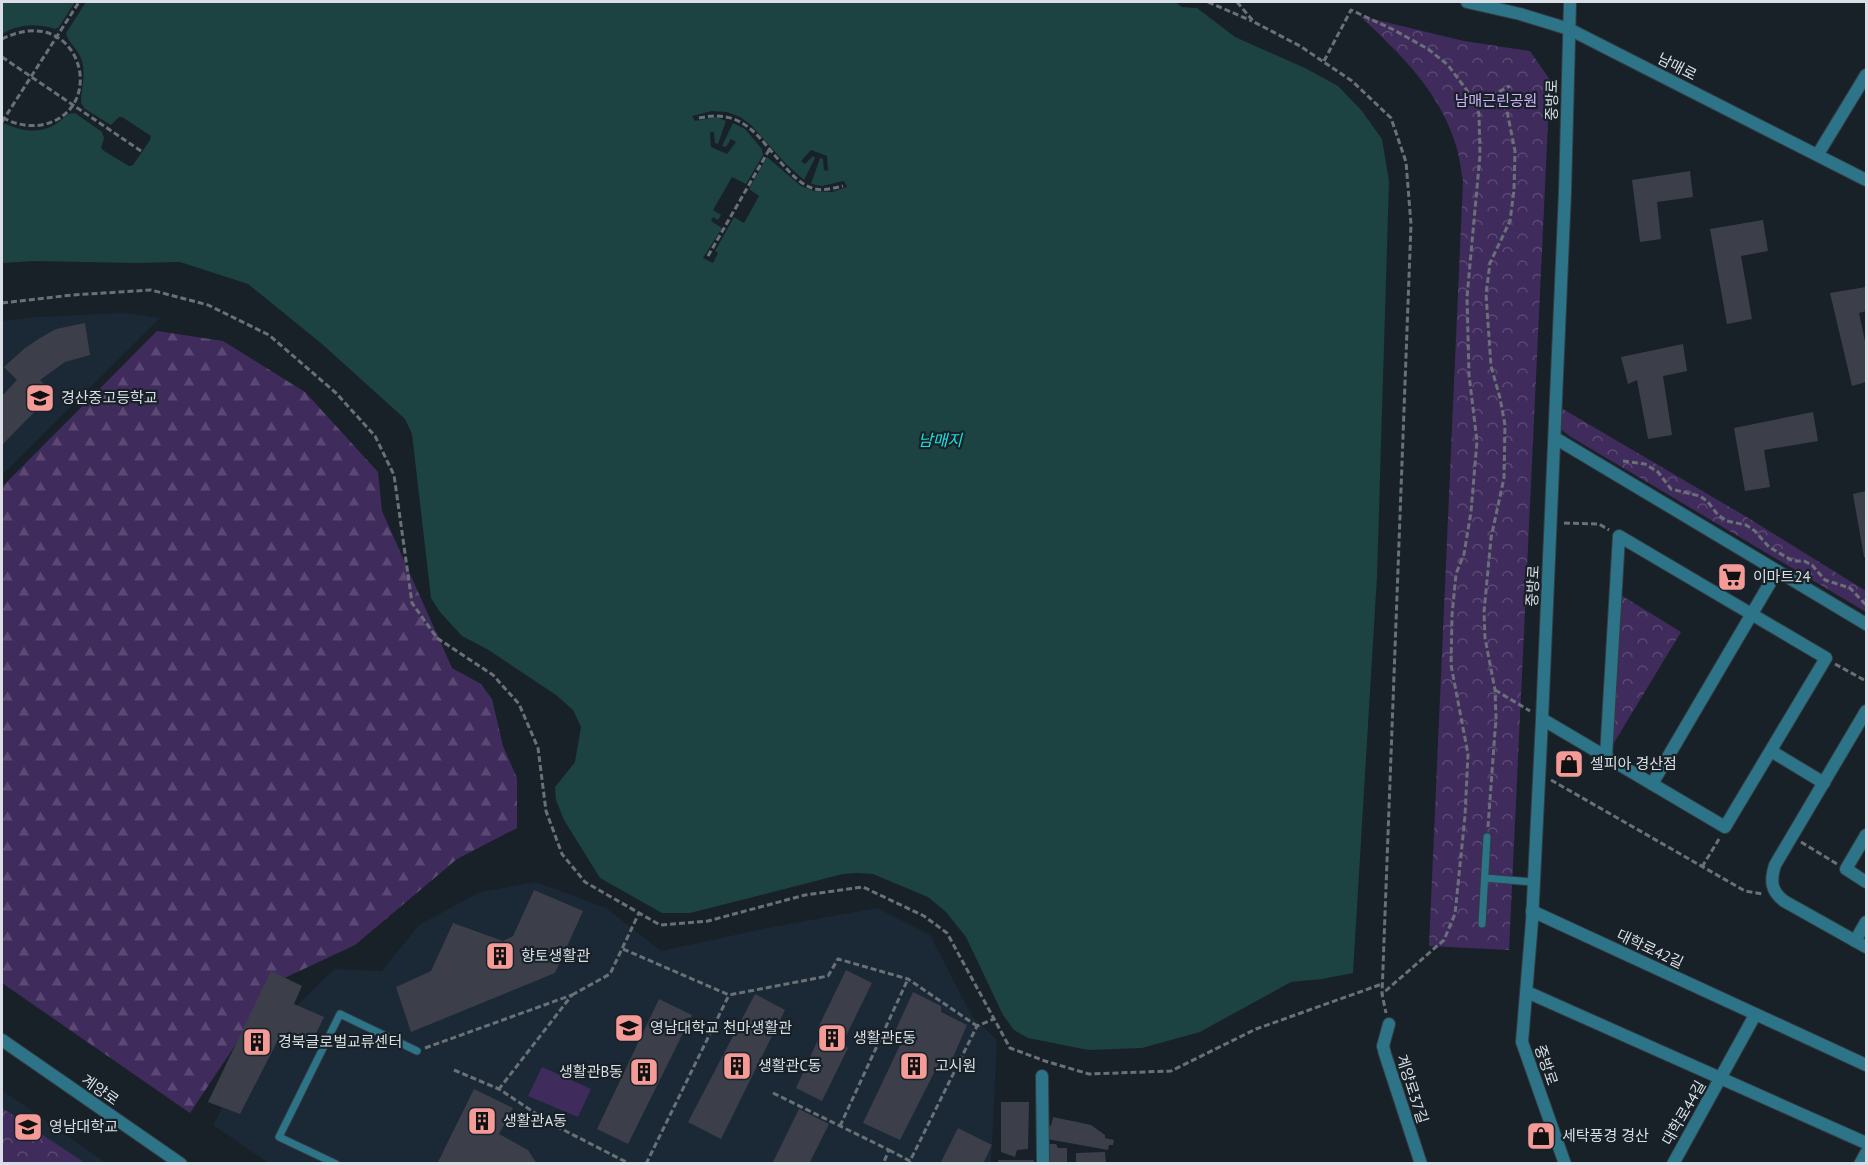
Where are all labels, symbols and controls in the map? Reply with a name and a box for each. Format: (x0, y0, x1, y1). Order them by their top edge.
street label: 남매로 (1654, 49, 1700, 84)
street label: 중방로 (1542, 79, 1561, 121)
park label: 남매근린공원 (1455, 91, 1537, 110)
school or university icon: 경산중고등학교 (24, 382, 56, 414)
place label: 경산중고등학교 (61, 388, 158, 407)
water label: 남매지 (918, 430, 963, 450)
supermarket icon: 이마트24 (1716, 561, 1748, 593)
street label: 중방로 (1522, 565, 1543, 607)
place label: 이마트24 (1753, 567, 1811, 586)
shop icon: 셀피아 경산점 (1553, 748, 1585, 780)
place label: 셀피아 경산점 (1590, 754, 1677, 773)
street label: 대학로42길 (1614, 925, 1687, 972)
building icon: 향토생활관 (484, 940, 516, 972)
place label: 향토생활관 (521, 946, 590, 965)
school or university icon: 영남대학교 천마생활관 (613, 1012, 645, 1044)
place label: 영남대학교 천마생활관 (650, 1018, 792, 1037)
building icon: 생활관E동 (816, 1022, 848, 1054)
building icon: 경북글로벌교류센터 (241, 1026, 273, 1058)
place label: 생활관E동 (853, 1028, 916, 1047)
place label: 경북글로벌교류센터 (278, 1032, 402, 1051)
street label: 중방로 (1531, 1042, 1562, 1088)
building icon: 생활관C동 (721, 1050, 753, 1082)
building icon: 고시원 (898, 1050, 930, 1082)
street label: 계양로37길 (1392, 1052, 1433, 1126)
building icon: 생활관B동 (628, 1056, 660, 1088)
place label: 생활관C동 (758, 1056, 822, 1075)
place label: 고시원 (935, 1056, 976, 1075)
place label: 생활관B동 (559, 1062, 623, 1081)
street label: 계양로 (78, 1070, 123, 1109)
street label: 대학로44길 (1657, 1077, 1710, 1148)
building icon: 생활관A동 (466, 1105, 498, 1137)
school or university icon: 영남대학교 (12, 1111, 44, 1143)
place label: 생활관A동 (503, 1111, 567, 1130)
place label: 영남대학교 (49, 1117, 118, 1136)
shop icon: 세탁풍경 경산 (1525, 1120, 1557, 1152)
place label: 세탁풍경 경산 (1562, 1126, 1649, 1145)

